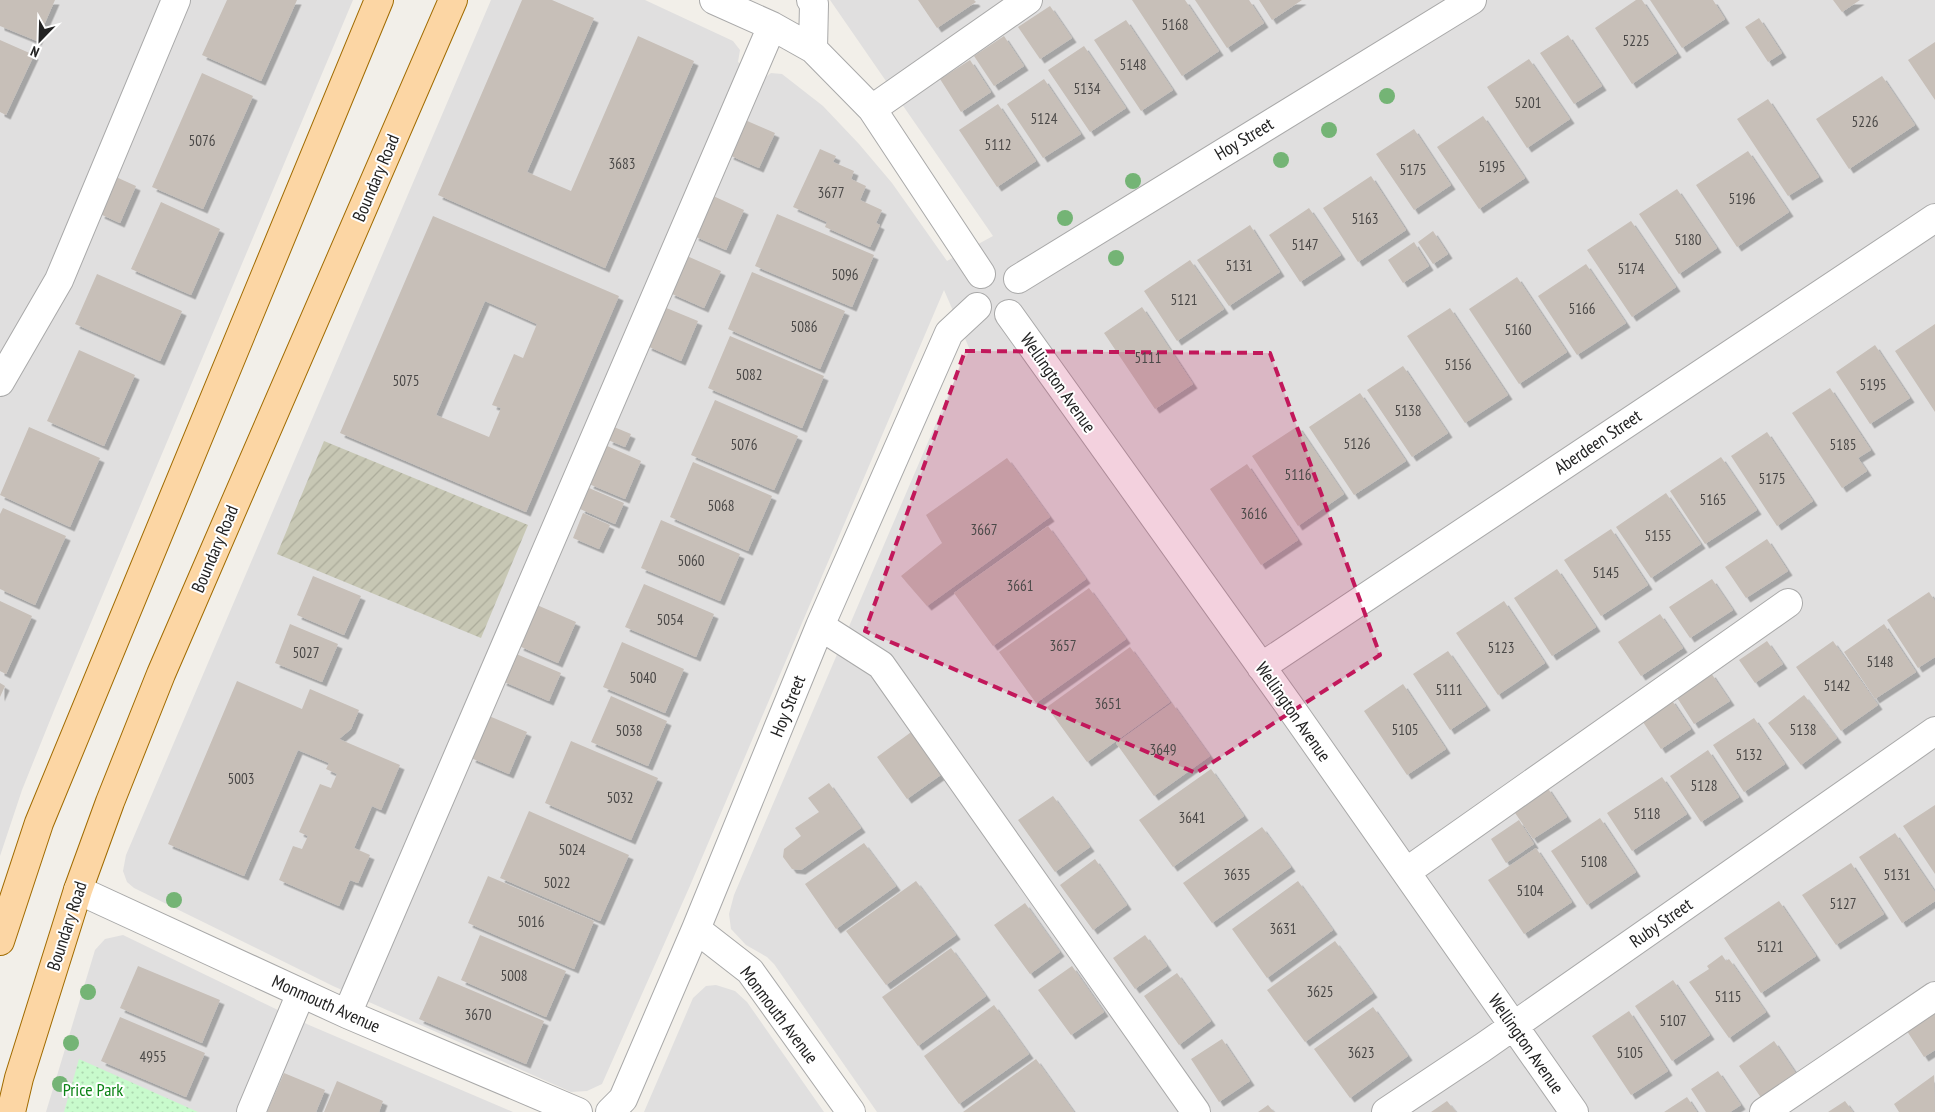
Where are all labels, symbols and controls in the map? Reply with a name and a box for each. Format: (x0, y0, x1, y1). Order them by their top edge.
north arrow (15, 15, 65, 65)
house number: 5168 (1161, 15, 1189, 34)
house number: 5225 (1622, 31, 1650, 50)
text: N (28, 42, 42, 62)
house number: 5148 (1119, 55, 1147, 74)
house number: 5134 (1073, 79, 1101, 98)
house number: 5201 (1514, 93, 1542, 112)
house number: 5124 (1030, 109, 1058, 128)
street label: Hoy Street (1210, 112, 1277, 165)
house number: 5226 (1851, 112, 1879, 131)
house number: 5076 (188, 131, 216, 150)
street label: Boundary Road (347, 131, 404, 225)
house number: 5112 (984, 135, 1012, 154)
house number: 3683 (608, 154, 636, 173)
house number: 5195 (1478, 157, 1506, 176)
house number: 5175 (1399, 160, 1427, 179)
house number: 3677 (817, 183, 845, 202)
house number: 5196 (1728, 189, 1756, 208)
house number: 5163 (1351, 209, 1379, 228)
house number: 5180 (1674, 230, 1702, 249)
house number: 5147 (1291, 235, 1319, 254)
house number: 5131 (1225, 256, 1253, 275)
house number: 5174 (1617, 259, 1645, 278)
house number: 5096 (831, 265, 859, 284)
house number: 5121 (1170, 290, 1198, 309)
house number: 5166 (1568, 299, 1596, 318)
house number: 5086 (790, 317, 818, 336)
house number: 5160 (1504, 320, 1532, 339)
street label: Wellington Avenue (1016, 329, 1101, 437)
house number: 5111 (1134, 348, 1162, 367)
house number: 5156 (1444, 355, 1472, 374)
house number: 5082 (735, 365, 763, 384)
house number: 5075 (392, 371, 420, 390)
house number: 5195 (1859, 375, 1887, 394)
house number: 5138 (1394, 401, 1422, 420)
street label: Aberdeen Street (1550, 404, 1646, 479)
house number: 5126 (1343, 434, 1371, 453)
house number: 5076 (730, 435, 758, 454)
house number: 5185 (1829, 435, 1857, 454)
house number: 5116 (1284, 465, 1312, 484)
house number: 5175 (1758, 469, 1786, 488)
house number: 5165 (1699, 490, 1727, 509)
house number: 5068 (707, 496, 735, 515)
street label: Boundary Road (186, 502, 243, 596)
house number: 3616 (1240, 504, 1268, 523)
house number: 3667 (970, 520, 998, 539)
house number: 5155 (1644, 526, 1672, 545)
house number: 5060 (677, 551, 705, 570)
house number: 5145 (1592, 563, 1620, 582)
house number: 3661 (1006, 576, 1034, 595)
house number: 5054 (656, 610, 684, 629)
house number: 3657 (1049, 636, 1077, 655)
house number: 5123 (1487, 638, 1515, 657)
house number: 5027 (292, 643, 320, 662)
house number: 5148 (1866, 652, 1894, 671)
street label: Wellington Avenue (1251, 658, 1336, 766)
house number: 5040 (629, 668, 657, 687)
street label: Hoy Street (765, 672, 810, 740)
house number: 5142 (1823, 676, 1851, 695)
house number: 5111 (1435, 680, 1463, 699)
house number: 3651 (1094, 694, 1122, 713)
house number: 5105 (1391, 720, 1419, 739)
house number: 5138 (1789, 720, 1817, 739)
house number: 5038 (615, 721, 643, 740)
house number: 3649 (1149, 740, 1177, 759)
house number: 5132 (1735, 745, 1763, 764)
house number: 5003 (227, 769, 255, 788)
house number: 5128 (1690, 776, 1718, 795)
house number: 5032 (606, 788, 634, 807)
house number: 5118 (1633, 804, 1661, 823)
house number: 3641 (1178, 808, 1206, 827)
house number: 5024 (558, 840, 586, 859)
house number: 5108 (1580, 852, 1608, 871)
house number: 3635 (1223, 865, 1251, 884)
house number: 5131 (1883, 865, 1911, 884)
house number: 5022 (543, 873, 571, 892)
street label: Boundary Road (41, 878, 92, 973)
house number: 5104 (1516, 881, 1544, 900)
street label: Ruby Street (1625, 893, 1697, 952)
house number: 5127 (1829, 894, 1857, 913)
house number: 5016 (517, 912, 545, 931)
house number: 3631 (1269, 919, 1297, 938)
house number: 5121 (1756, 937, 1784, 956)
street label: Monmouth Avenue (735, 961, 824, 1068)
house number: 5008 (500, 966, 528, 985)
street label: Monmouth Avenue (268, 969, 384, 1038)
house number: 3625 (1306, 982, 1334, 1001)
house number: 5115 (1714, 987, 1742, 1006)
street label: Wellington Avenue (1484, 990, 1569, 1098)
house number: 3670 (464, 1005, 492, 1024)
house number: 5107 (1659, 1011, 1687, 1030)
house number: 3623 (1347, 1043, 1375, 1062)
house number: 5105 (1616, 1043, 1644, 1062)
house number: 4955 (139, 1047, 167, 1066)
park label: Price Park (63, 1078, 123, 1101)

